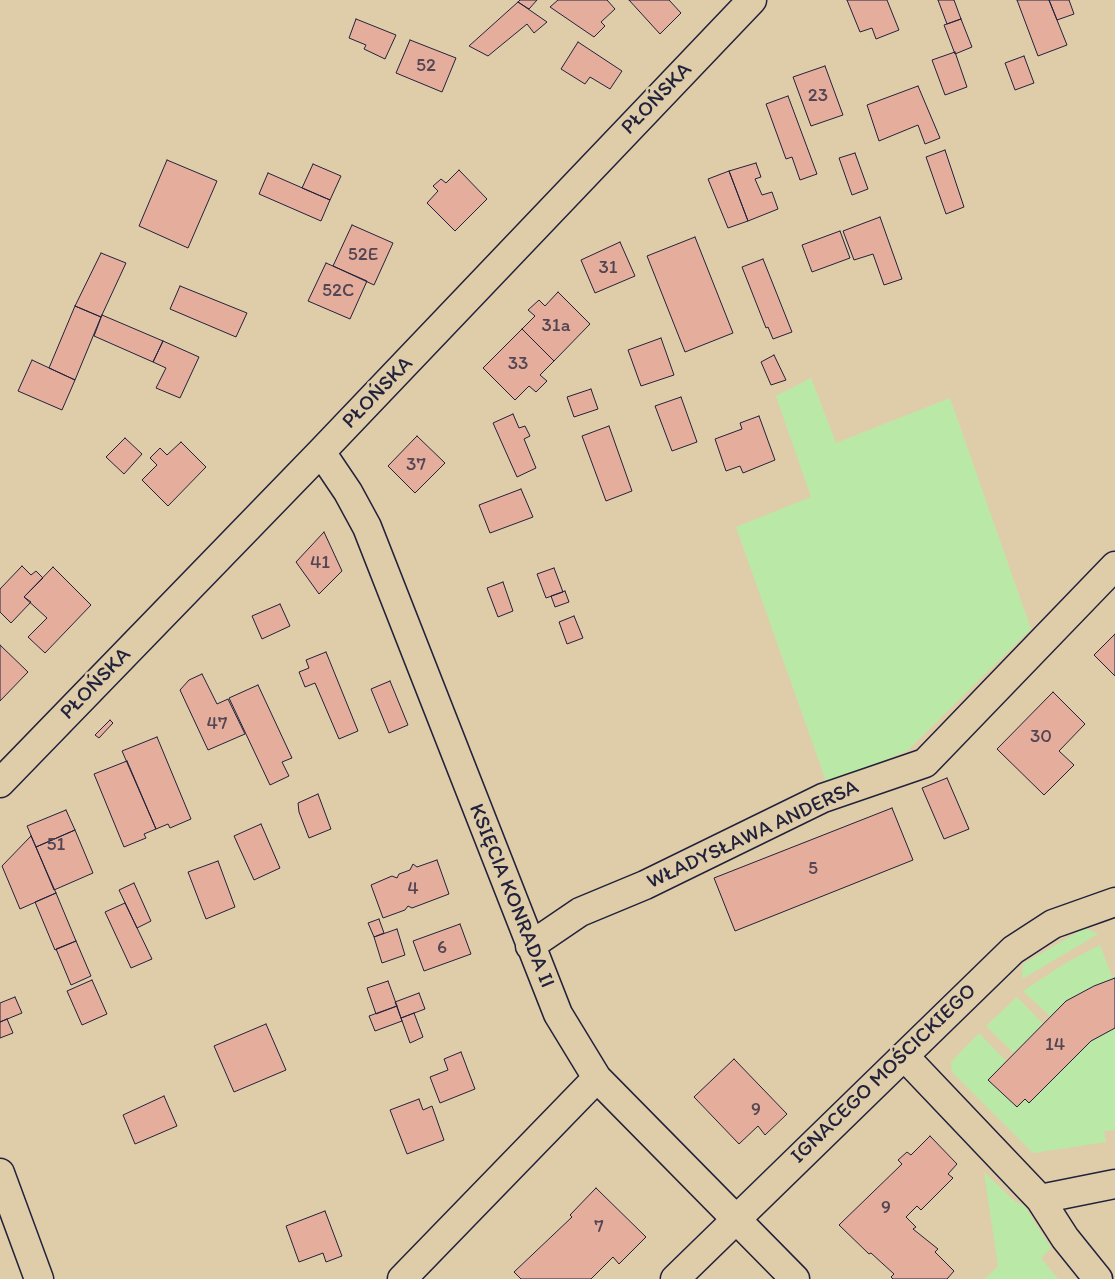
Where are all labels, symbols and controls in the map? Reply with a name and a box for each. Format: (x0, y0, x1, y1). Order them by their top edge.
house number: 52 (416, 55, 436, 77)
street label: PŁOŃSKA (616, 58, 698, 140)
house number: 23 (808, 85, 828, 107)
house number: 52E (348, 244, 378, 266)
house number: 31 (598, 257, 618, 279)
house number: 52C (322, 280, 354, 302)
house number: 31a (541, 315, 571, 337)
street label: PŁOŃSKA (337, 352, 419, 434)
house number: 33 (508, 353, 528, 375)
house number: 37 (406, 454, 426, 476)
house number: 41 (310, 552, 330, 574)
street label: PŁOŃSKA (55, 643, 137, 725)
house number: 47 (207, 713, 227, 735)
house number: 30 (1030, 726, 1052, 748)
street label: WŁADYSŁAWA ANDERSA (643, 775, 863, 895)
street label: KSIĘCIA KONRADA II (463, 800, 559, 992)
house number: 51 (47, 834, 65, 856)
house number: 5 (808, 858, 818, 880)
house number: 4 (407, 878, 419, 900)
house number: 6 (437, 937, 447, 959)
street label: IGNACEGO MOŚCICKIEGO (786, 979, 982, 1169)
house number: 14 (1045, 1034, 1065, 1056)
house number: 9 (751, 1099, 761, 1121)
house number: 9 (881, 1197, 891, 1219)
house number: 7 (594, 1216, 604, 1238)

